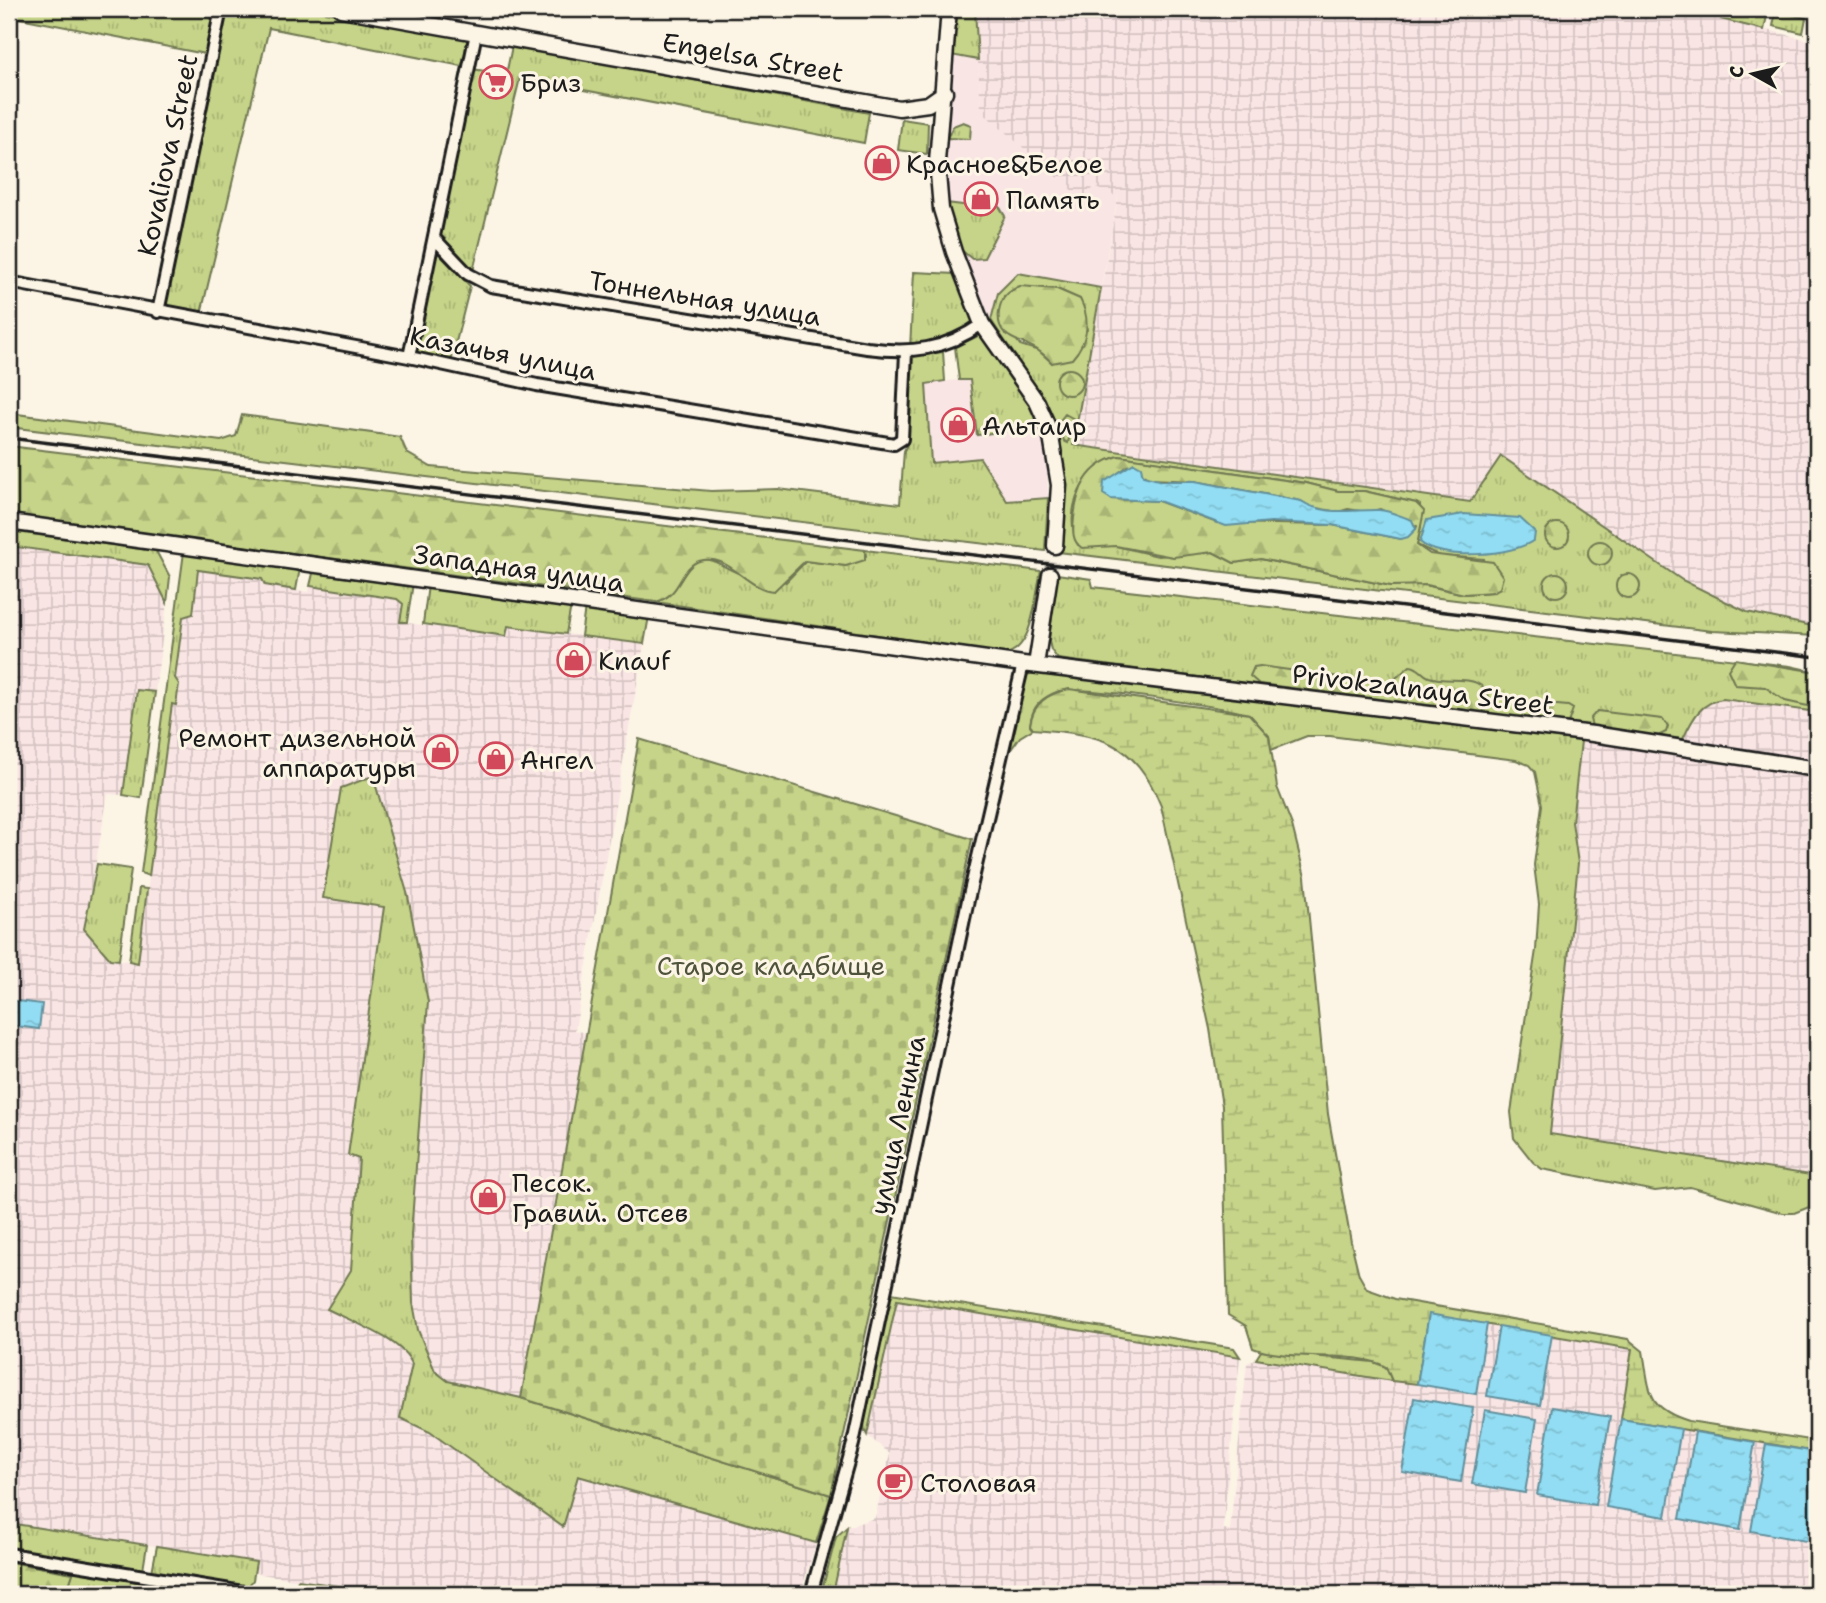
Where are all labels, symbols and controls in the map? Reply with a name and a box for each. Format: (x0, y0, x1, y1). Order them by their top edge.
street label: Engelsa Street (660, 24, 846, 90)
north arrow (1717, 38, 1787, 108)
street label: Kovaliova Street (129, 51, 205, 259)
supermarket icon: Бриз (477, 63, 515, 101)
text: С (1723, 64, 1750, 79)
place label: Бриз (520, 65, 581, 100)
shop icon: Красное&Белое (863, 144, 901, 182)
place label: Красное&Белое (906, 146, 1103, 181)
shop icon: Память (962, 180, 1000, 218)
place label: Память (1006, 182, 1100, 217)
street label: Тоннельная улица (587, 262, 823, 334)
street label: Казачья улица (407, 318, 599, 388)
shop icon: Альтаир (939, 406, 977, 444)
place label: Альтаир (982, 408, 1087, 443)
street label: Западная улица (411, 536, 627, 600)
shop icon: Knauf (555, 641, 593, 679)
place label: Knauf (598, 643, 671, 678)
street label: Privokzalnaya Street (1290, 656, 1556, 722)
place label: Ремонт дизельной аппаратуры (178, 720, 416, 785)
shop icon: Ремонт дизельной аппаратуры (422, 733, 460, 771)
shop icon: Ангел (477, 740, 515, 778)
place label: Ангел (520, 742, 594, 777)
park label: Старое кладбище (657, 948, 885, 983)
street label: улица Ленина (861, 1032, 933, 1218)
place label: Песок. Гравий. Отсев (512, 1165, 688, 1230)
shop icon: Песок. Гравий. Отсев (469, 1178, 507, 1216)
cafe icon: Столовая (876, 1463, 914, 1501)
place label: Столовая (920, 1465, 1037, 1500)

